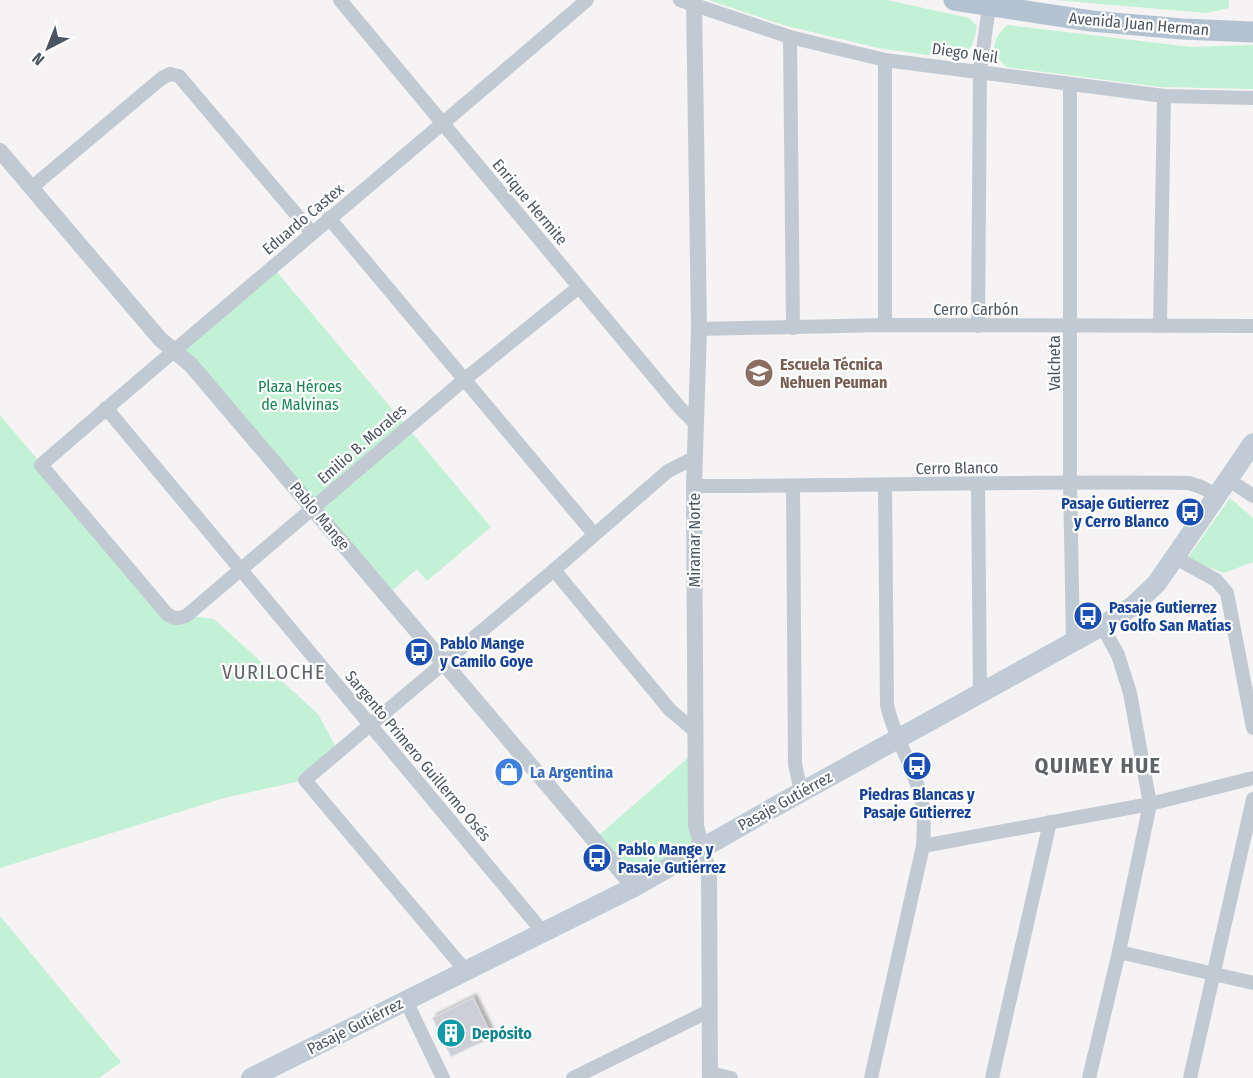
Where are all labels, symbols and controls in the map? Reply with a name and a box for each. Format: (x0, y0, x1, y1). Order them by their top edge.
street label: Avenida Juan Herman (1068, 8, 1210, 40)
north arrow (18, 18, 78, 78)
street label: Diego Neil (931, 39, 999, 67)
text: N (28, 49, 48, 69)
street label: Enrique Hermite (489, 155, 572, 249)
street label: Eduardo Castex (259, 180, 347, 258)
street label: Cerro Carbón (933, 300, 1019, 319)
street label: Valcheta (1045, 335, 1064, 391)
place label: Escuela Técnica Nehuen Peuman (780, 355, 887, 392)
school or university icon: Escuela Técnica Nehuen Peuman (743, 357, 775, 389)
park label: Plaza Héroes de Malvinas (258, 377, 342, 414)
street label: Emilio B. Morales (314, 400, 410, 488)
street label: Cerro Blanco (915, 458, 999, 478)
street label: Pablo Mange (286, 478, 354, 554)
street label: Miramar Norte (685, 493, 704, 587)
place label: Pasaje Gutierrez y Cerro Blanco (1061, 494, 1169, 531)
bus stop icon: Pasaje Gutierrez y Cerro Blanco (1174, 496, 1206, 528)
place label: Pasaje Gutierrez y Golfo San Matías (1108, 598, 1231, 635)
bus stop icon: Pasaje Gutierrez y Golfo San Matías (1072, 600, 1104, 632)
place label: Pablo Mange y Camilo Goye (439, 634, 533, 671)
bus stop icon: Pablo Mange y Camilo Goye (403, 636, 435, 668)
district label: VURILOCHE (222, 660, 326, 684)
street label: Sargento Primero Guillermo Osés (341, 667, 495, 845)
bus stop icon: Piedras Blancas y Pasaje Gutierrez (901, 750, 933, 782)
district label: QUIMEY HUE (1035, 752, 1161, 779)
shop icon: La Argentina (493, 756, 525, 788)
place label: La Argentina (530, 763, 613, 782)
street label: Pasaje Gutiérrez (735, 767, 835, 835)
place label: Piedras Blancas y Pasaje Gutierrez (859, 785, 975, 822)
place label: Pablo Mange y Pasaje Gutiérrez (618, 840, 726, 877)
bus stop icon: Pablo Mange y Pasaje Gutiérrez (581, 842, 613, 874)
street label: Pasaje Gutiérrez (304, 994, 406, 1058)
building icon: Depósito (435, 1017, 467, 1049)
place label: Depósito (472, 1024, 532, 1043)

